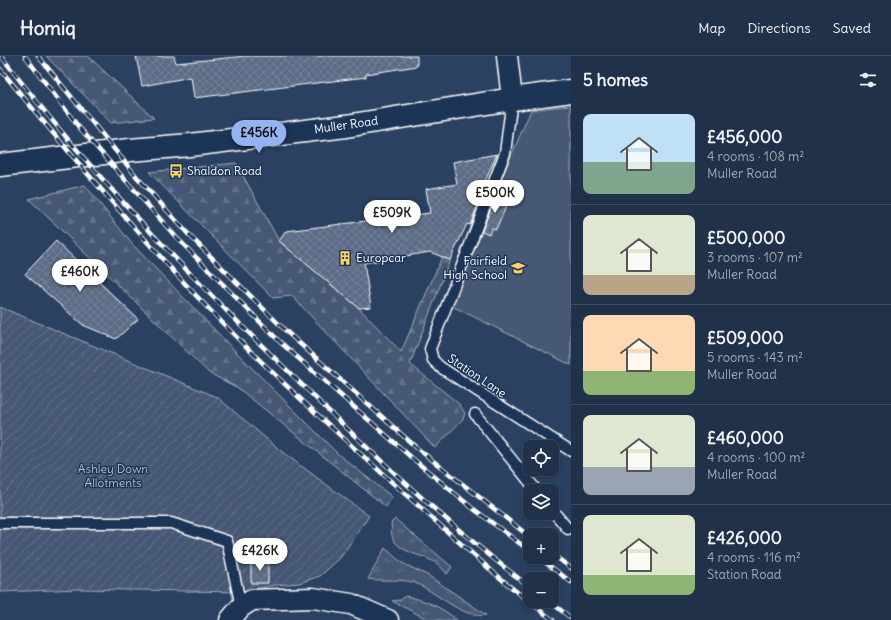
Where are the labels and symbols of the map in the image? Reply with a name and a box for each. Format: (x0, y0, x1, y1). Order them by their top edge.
street label: Muller Road (313, 113, 379, 136)
pin: £456K (231, 120, 287, 154)
bus stop icon: Shaldon Road (168, 163, 184, 179)
place label: Shaldon Road (187, 163, 262, 178)
pin: £500K (467, 180, 523, 214)
pin: £509K (364, 200, 420, 234)
building icon: Europcar (337, 250, 353, 266)
place label: Europcar (356, 250, 406, 265)
place label: Fairfield High School (443, 253, 507, 282)
pin: £460K (52, 259, 108, 293)
school or university icon: Fairfield High School (510, 260, 526, 276)
street label: Station Lane (445, 351, 509, 401)
park label: Ashley Down Allotments (78, 461, 148, 490)
pin: £426K (232, 538, 288, 572)

